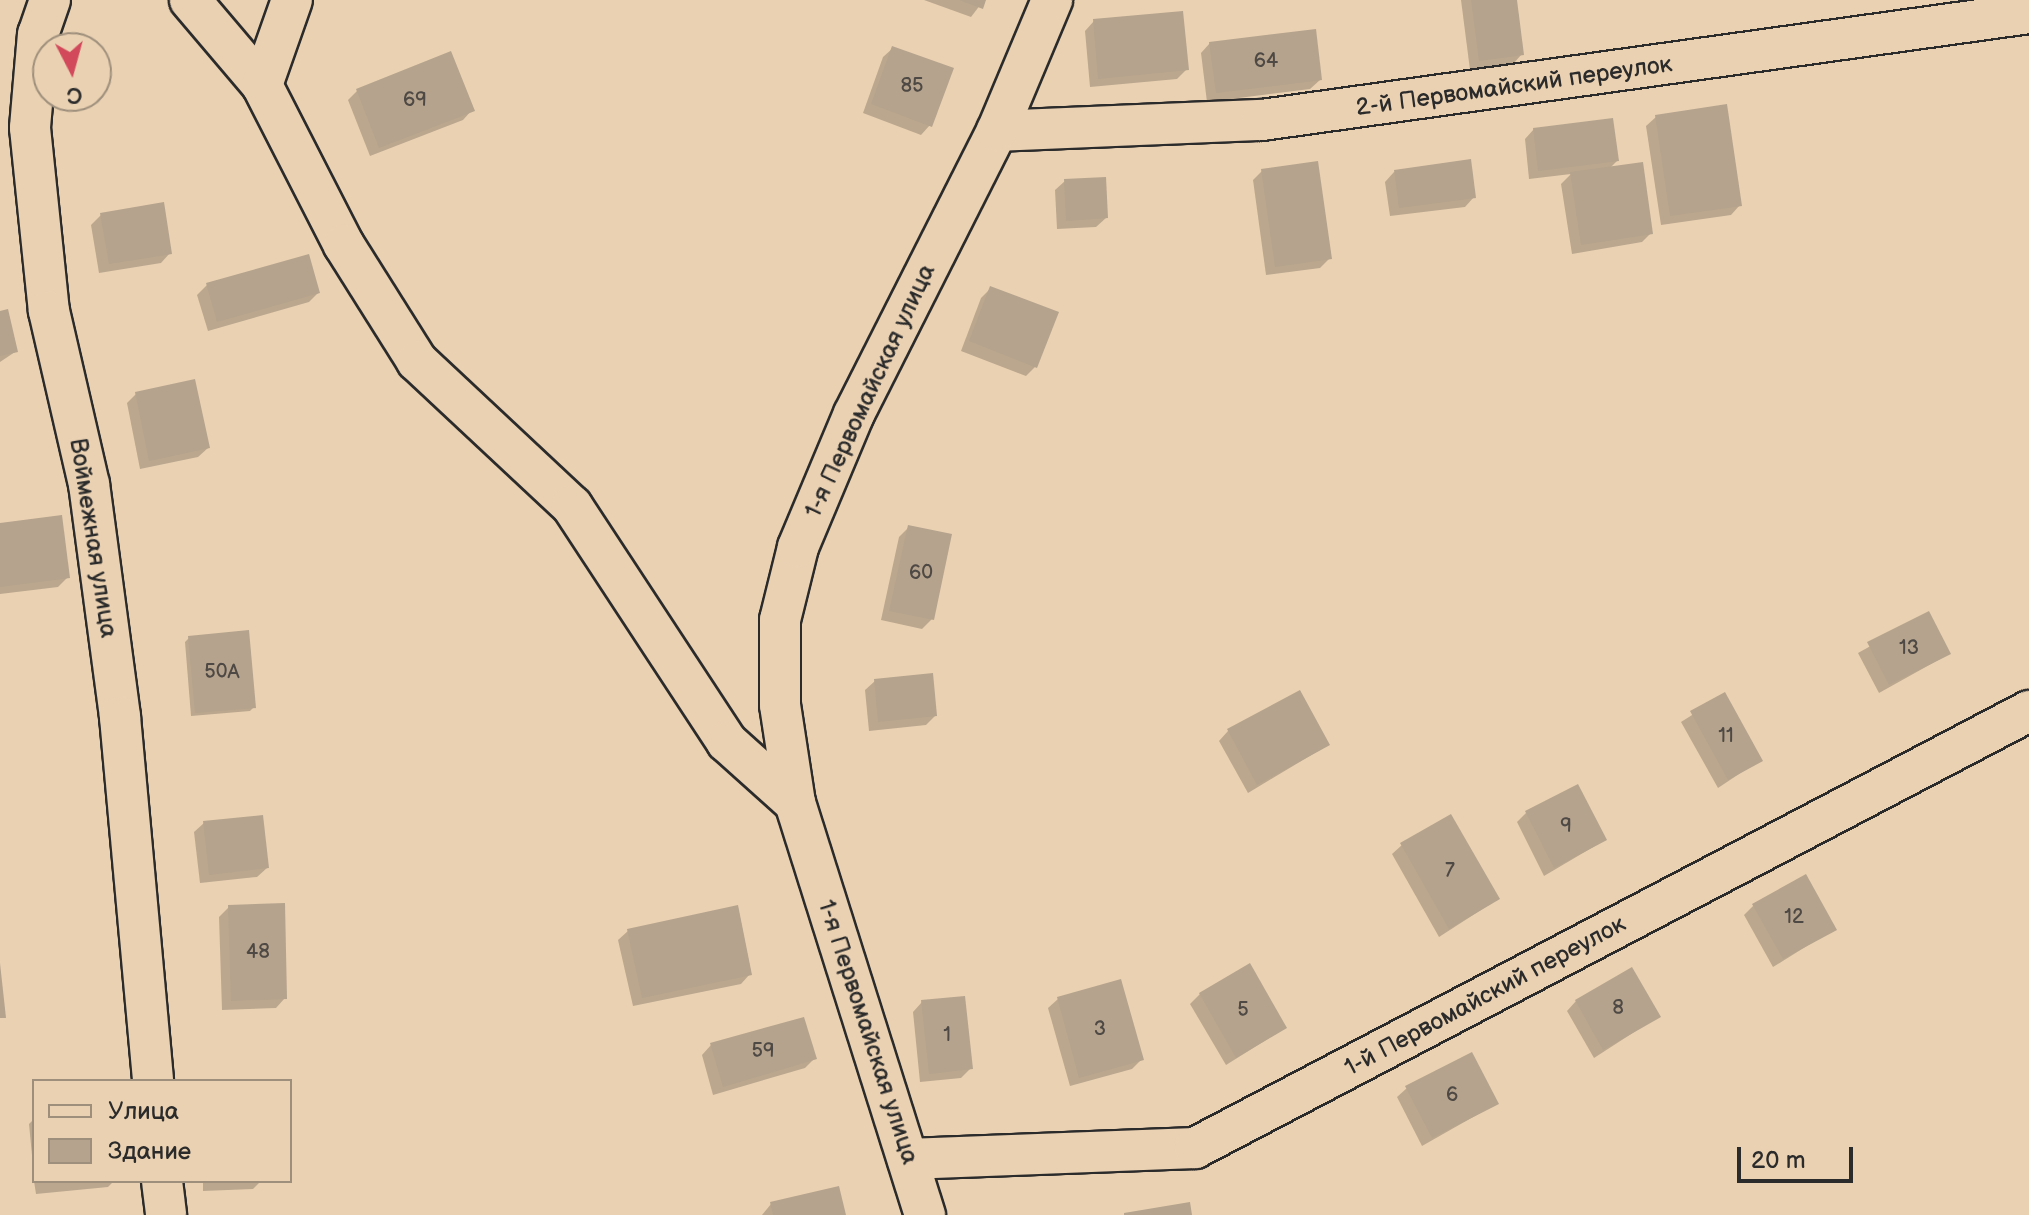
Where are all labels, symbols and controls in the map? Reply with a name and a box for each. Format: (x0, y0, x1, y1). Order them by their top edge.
north arrow (32, 32, 112, 112)
house number: 64 (1254, 49, 1278, 73)
street label: 2-й Первомайский переулок (1354, 50, 1674, 122)
house number: 85 (900, 74, 924, 98)
text: С (65, 80, 83, 109)
house number: 69 (403, 88, 427, 112)
street label: 1-я Первомайская улица (799, 260, 941, 522)
street label: Воймежная улица (63, 436, 123, 640)
house number: 60 (909, 561, 933, 585)
house number: 13 (1899, 636, 1919, 660)
house number: 50А (204, 660, 240, 684)
house number: 11 (1718, 724, 1734, 748)
house number: 9 (1560, 814, 1572, 838)
house number: 7 (1445, 859, 1455, 883)
street label: 1-я Первомайская улица (812, 896, 924, 1168)
house number: 12 (1784, 905, 1804, 929)
street label: 1-й Первомайский переулок (1340, 910, 1630, 1082)
house number: 48 (246, 940, 270, 964)
house number: 8 (1612, 996, 1624, 1020)
house number: 5 (1237, 998, 1249, 1022)
house number: 3 (1094, 1017, 1106, 1041)
house number: 1 (943, 1023, 951, 1047)
house number: 59 (751, 1039, 775, 1063)
legend (32, 1079, 292, 1183)
house number: 6 (1446, 1083, 1458, 1107)
text: Улица (108, 1097, 179, 1126)
scale bar (1741, 1131, 1857, 1181)
text: Здание (108, 1137, 191, 1166)
text: 20 m (1751, 1146, 1806, 1175)

